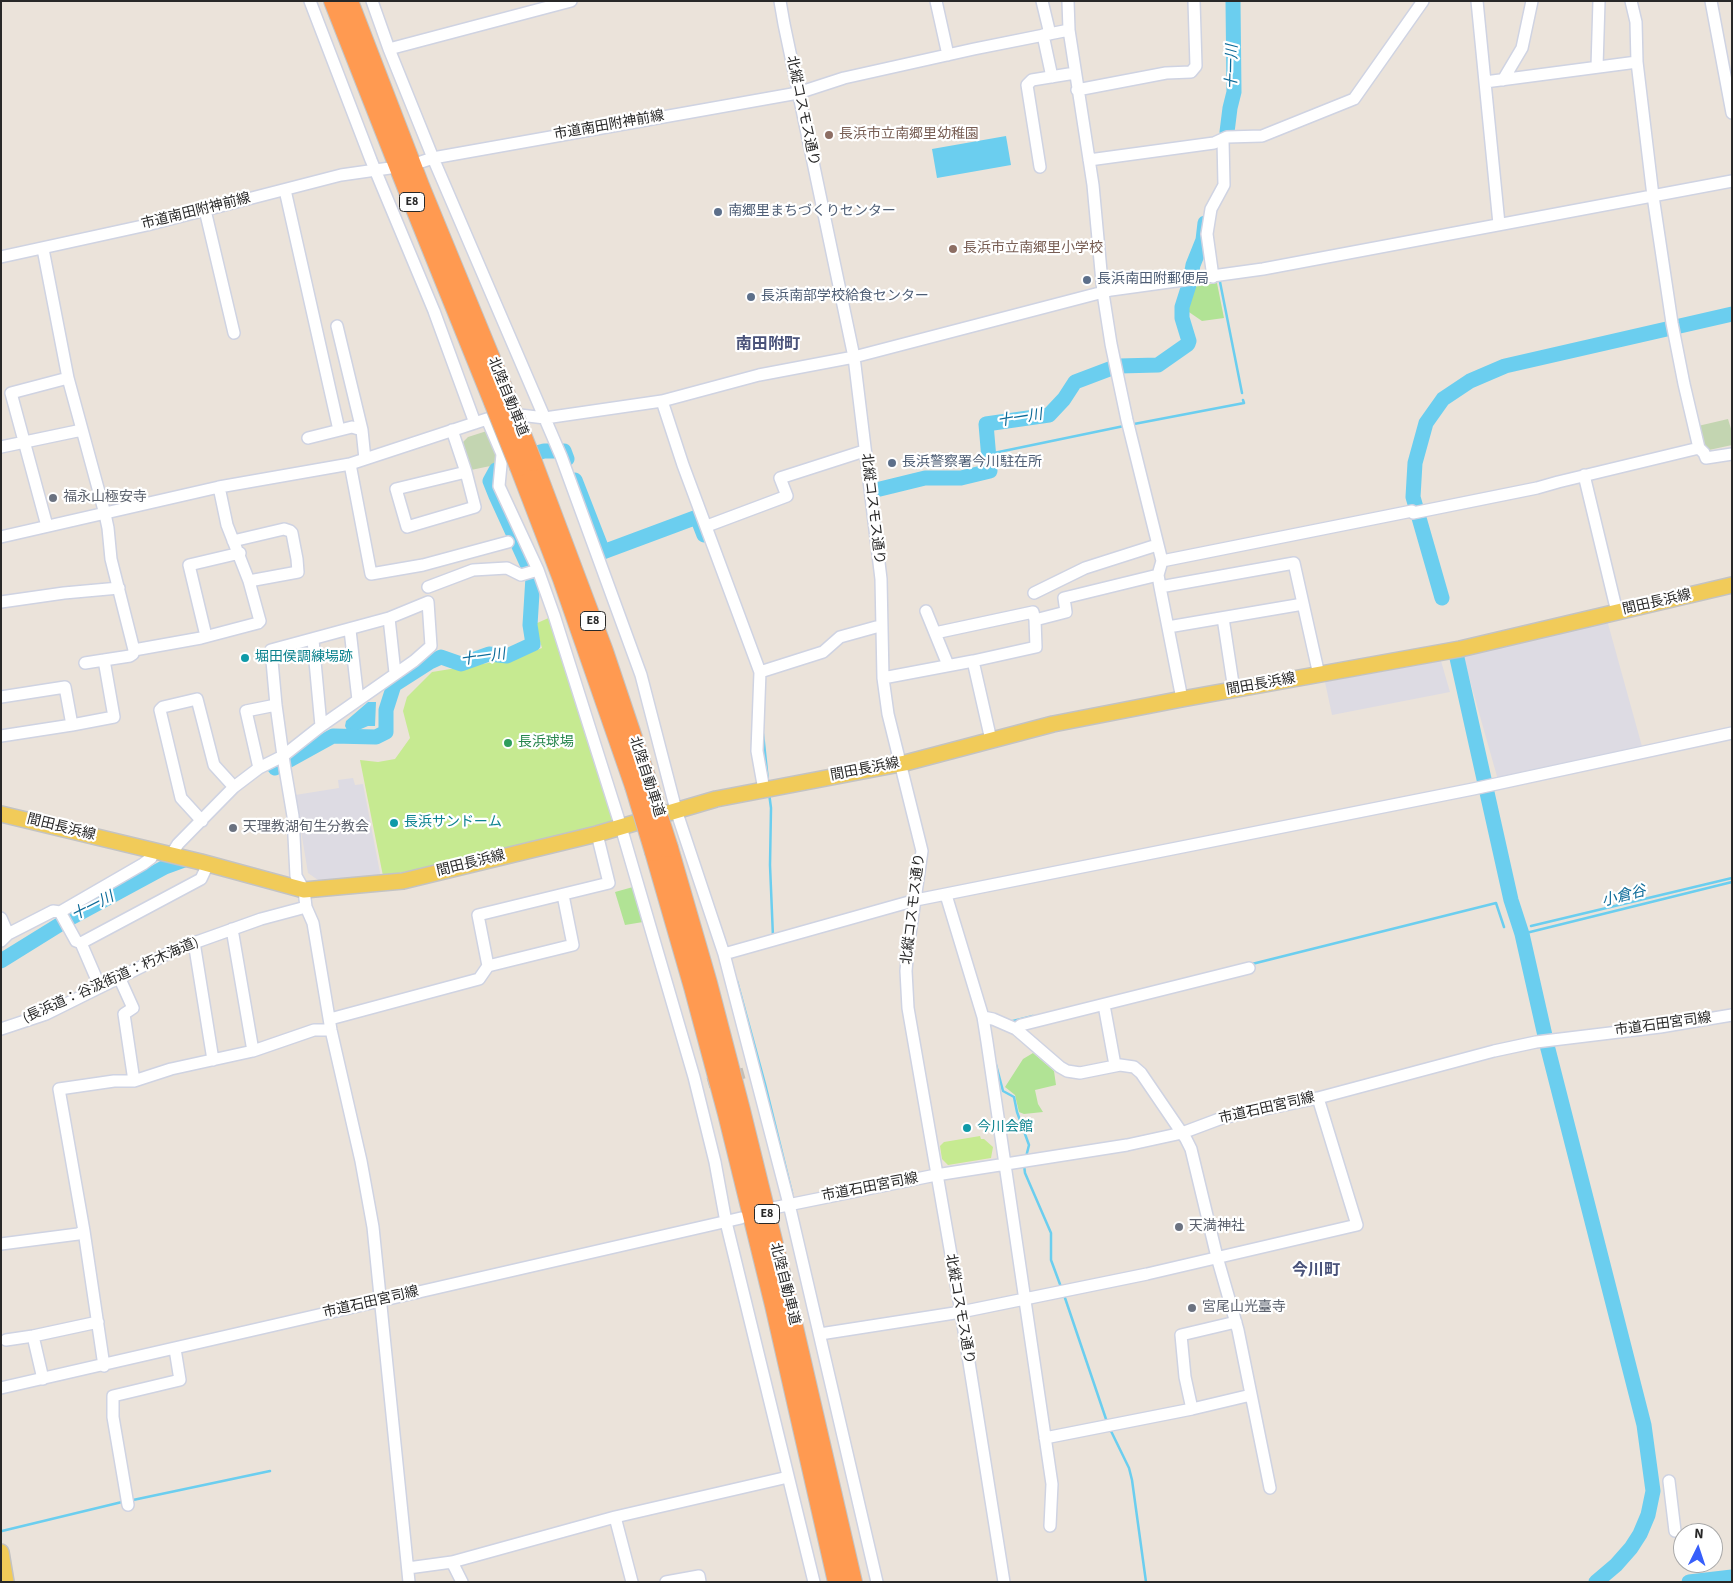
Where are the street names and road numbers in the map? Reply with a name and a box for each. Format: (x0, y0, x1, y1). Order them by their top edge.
street label: 北縦コスモス通り (782, 54, 822, 168)
street label: 市道南田附神前線 (552, 108, 666, 144)
street label: 市道南田附神前線 (140, 190, 252, 234)
road number: E8 (400, 192, 424, 212)
street label: 北陸自動車道 (483, 355, 531, 439)
street label: 北縦コスモス通り (857, 452, 887, 566)
street label: 間田長浜線 (1621, 587, 1693, 619)
road number: E8 (580, 612, 606, 630)
street label: 間田長浜線 (1225, 671, 1297, 699)
street label: 北陸自動車道 (625, 734, 667, 820)
street label: 間田長浜線 (829, 755, 901, 785)
street label: 間田長浜線 (25, 811, 97, 845)
street label: 間田長浜線 (435, 847, 507, 881)
street label: 北縦コスモス通り (899, 852, 929, 966)
street label: (長浜道：谷汲街道：朽木海道) (21, 935, 201, 1027)
street label: 市道石田宮司線 (1613, 1010, 1713, 1040)
street label: 市道石田宮司線 (1217, 1090, 1317, 1128)
street label: 市道石田宮司線 (820, 1170, 920, 1206)
road number: E8 (754, 1204, 780, 1224)
street label: 北陸自動車道 (766, 1241, 802, 1327)
street label: 北縦コスモス通り (941, 1252, 977, 1366)
street label: 市道石田宮司線 (321, 1284, 421, 1322)

